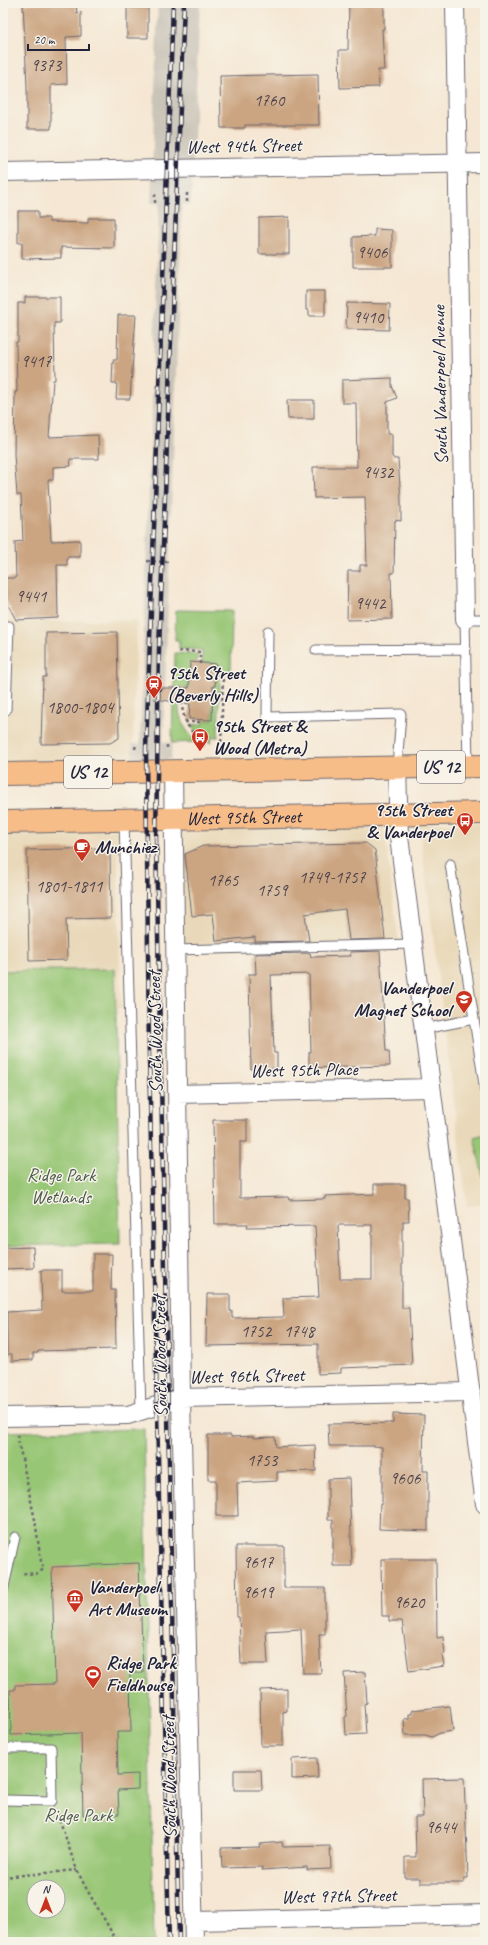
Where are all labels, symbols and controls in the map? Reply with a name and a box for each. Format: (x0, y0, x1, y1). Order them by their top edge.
scale bar (28, 26, 89, 52)
text: 20 m (34, 32, 56, 48)
house number: 9373 (31, 55, 63, 76)
house number: 1760 (254, 90, 286, 111)
street label: West 94th Street (186, 133, 303, 159)
house number: 9406 (357, 242, 389, 263)
street label: South Vanderpoel Avenue (427, 303, 453, 465)
house number: 9410 (353, 307, 385, 328)
house number: 9417 (21, 351, 53, 372)
house number: 9432 (363, 462, 395, 483)
house number: 9441 (16, 586, 48, 607)
house number: 9442 (355, 593, 387, 614)
place label: 95th Street (Beverly Hills) (167, 661, 260, 707)
station icon: 95th Street (Beverly Hills) (144, 674, 164, 699)
house number: 1800-1804 (47, 697, 116, 718)
place label: 95th Street & Wood (Metra) (213, 714, 308, 760)
bus stop icon: 95th Street & Wood (Metra) (190, 727, 210, 752)
road number: US 12 (417, 751, 465, 783)
road number: US 12 (64, 756, 112, 788)
place label: 95th Street & Vanderpoel (367, 798, 456, 844)
street label: West 95th Street (186, 804, 303, 831)
bus stop icon: 95th Street & Vanderpoel (455, 811, 475, 836)
place label: Munchiez (95, 835, 158, 859)
cafe icon: Munchiez (72, 837, 92, 862)
house number: 1749-1757 (299, 867, 367, 888)
house number: 1765 (208, 870, 240, 891)
house number: 1801-1811 (36, 876, 104, 897)
house number: 1759 (257, 880, 289, 901)
street label: South Wood Street (142, 968, 168, 1093)
place label: Vanderpoel Magnet School (354, 976, 455, 1022)
school or university icon: Vanderpoel Magnet School (454, 989, 474, 1014)
street label: West 95th Place (250, 1057, 360, 1083)
park label: Ridge Park Wetlands (27, 1163, 97, 1209)
street label: South Wood Street (147, 1292, 173, 1417)
house number: 1752 (241, 1321, 273, 1342)
house number: 1748 (284, 1321, 317, 1342)
street label: West 96th Street (189, 1363, 306, 1389)
house number: 1753 (247, 1450, 279, 1471)
house number: 9606 (390, 1468, 422, 1489)
house number: 9617 (243, 1552, 275, 1573)
place label: Vanderpoel Art Museum (88, 1575, 169, 1621)
house number: 9619 (243, 1582, 275, 1603)
museum icon: Vanderpoel Art Museum (65, 1588, 85, 1613)
house number: 9620 (394, 1592, 426, 1613)
place label: Ridge Park Fieldhouse (106, 1651, 177, 1697)
sports icon: Ridge Park Fieldhouse (83, 1664, 103, 1689)
street label: South Wood Street (156, 1713, 182, 1838)
park label: Ridge Park (44, 1803, 114, 1827)
house number: 9644 (426, 1817, 459, 1838)
north arrow (26, 1879, 66, 1919)
text: N (43, 1882, 52, 1896)
street label: West 97th Street (281, 1883, 398, 1909)

